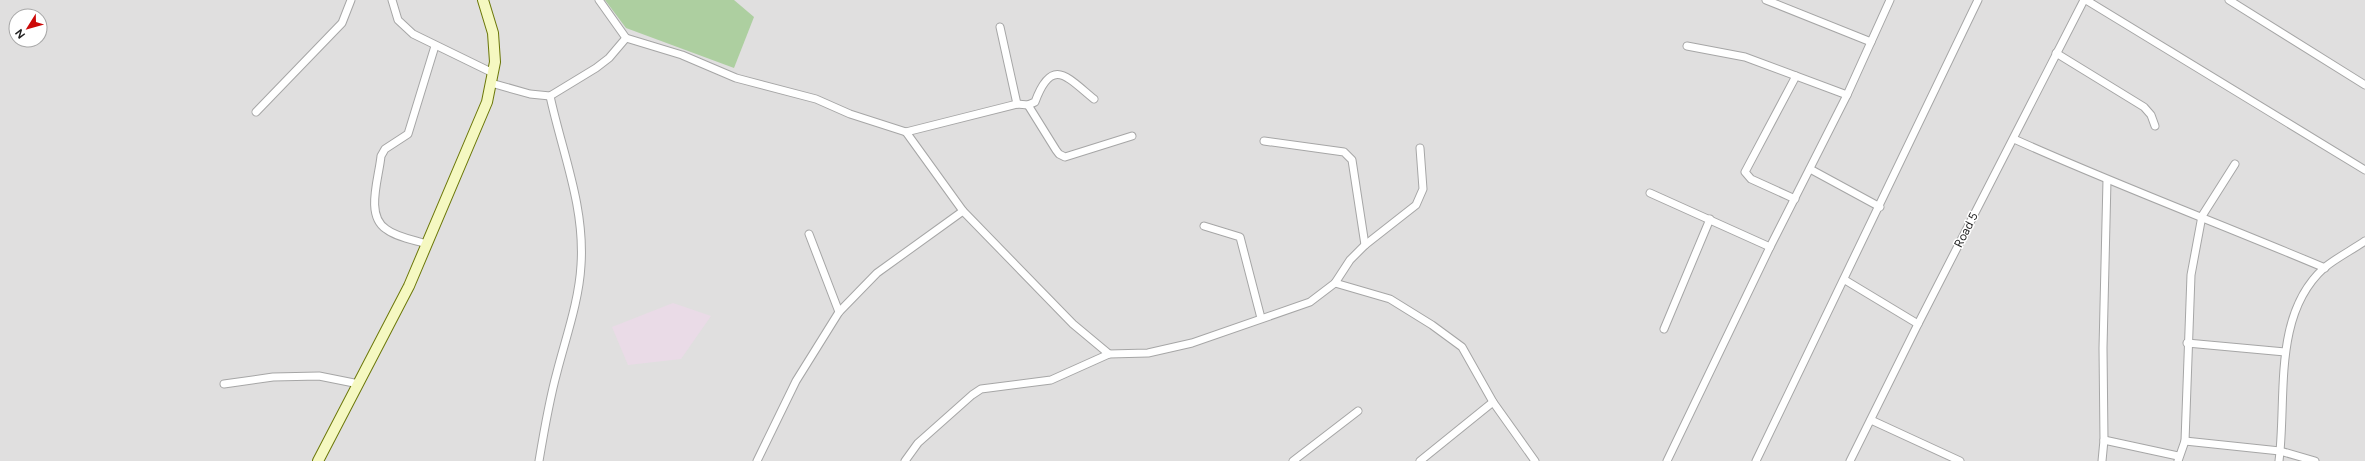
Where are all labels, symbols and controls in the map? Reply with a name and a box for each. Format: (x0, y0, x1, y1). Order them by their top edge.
north arrow (8, 8, 48, 48)
text: N (13, 26, 28, 41)
street label: Road 5 (1951, 210, 1981, 250)

